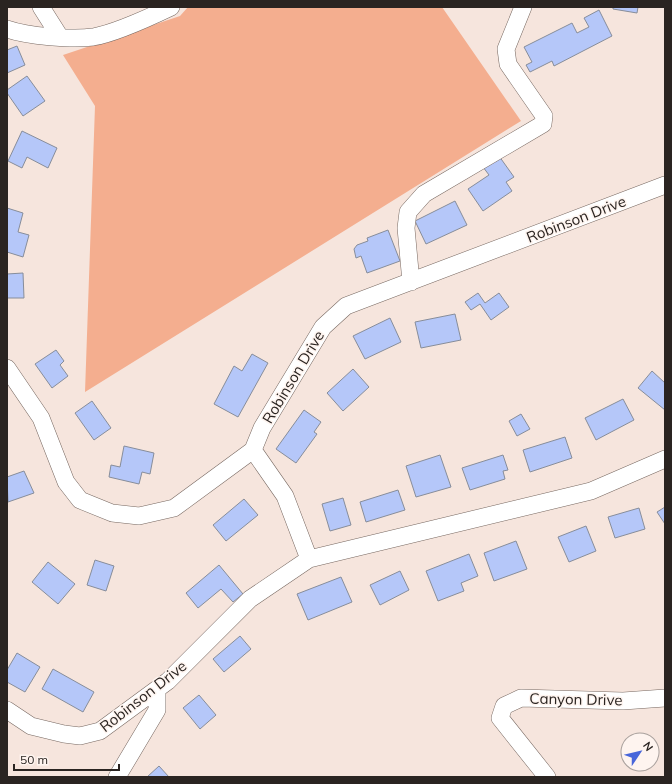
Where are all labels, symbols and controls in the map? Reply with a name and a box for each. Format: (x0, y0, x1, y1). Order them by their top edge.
street label: Robinson Drive (524, 191, 628, 247)
street label: Robinson Drive (258, 327, 328, 427)
street label: Robinson Drive (96, 656, 190, 736)
street label: Canyon Drive (529, 689, 623, 709)
north arrow (620, 732, 660, 772)
text: N (640, 739, 656, 754)
scale bar (14, 746, 119, 772)
text: 50 m (20, 752, 48, 767)

